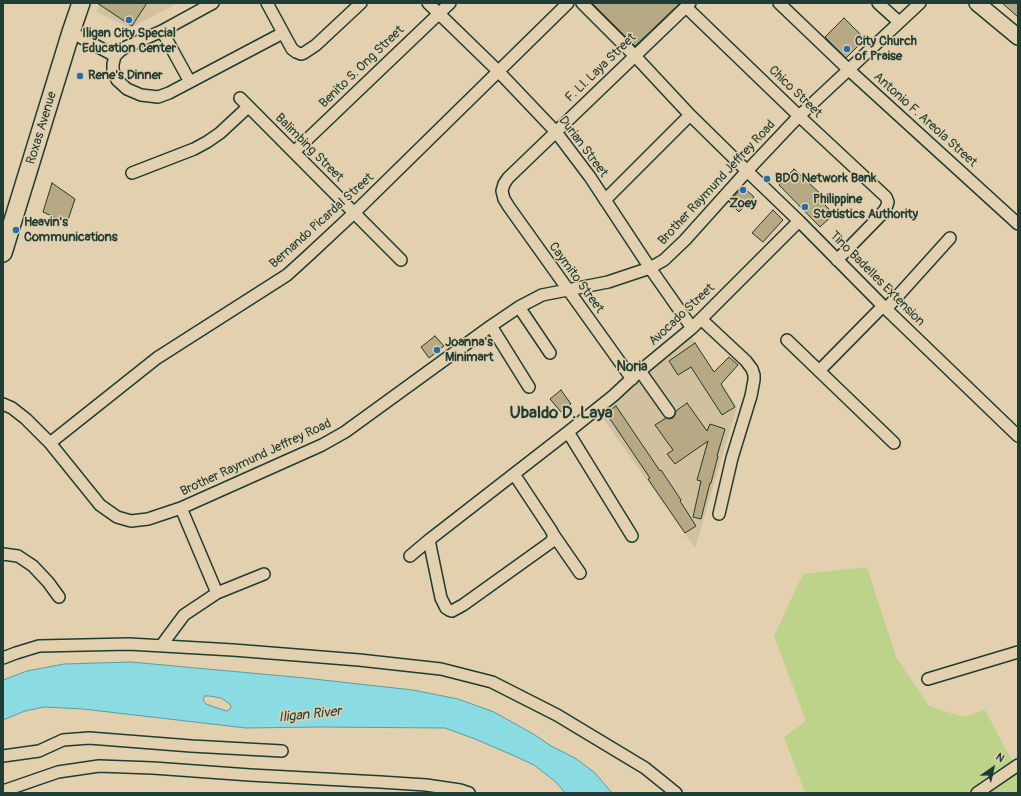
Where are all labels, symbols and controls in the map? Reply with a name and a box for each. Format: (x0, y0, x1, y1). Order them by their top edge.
marker: Iligan City Special Education Center (124, 15, 134, 25)
street label: Benito S. Ong Street (316, 23, 408, 111)
place label: Iligan City Special Education Center (82, 26, 176, 57)
street label: F. Ll. Laya Street (562, 30, 640, 106)
place label: City Church of Praise (855, 34, 917, 65)
marker: City Church of Praise (842, 44, 852, 54)
street label: Chico Street (765, 63, 825, 121)
place label: Rene's Dinner (88, 68, 163, 84)
street label: Antonio F. Areola Street (870, 69, 980, 171)
marker: Rene's Dinner (75, 71, 85, 81)
street label: Roxas Avenue (24, 90, 60, 166)
street label: Balimbing Street (271, 110, 347, 186)
street label: Durian Street (555, 113, 611, 181)
street label: Brother Raymund Jeffrey Road (655, 117, 779, 249)
street label: Bernando Picardal Street (267, 170, 377, 272)
place label: BDO Network Bank (775, 171, 876, 187)
marker: BDO Network Bank (762, 174, 772, 184)
marker: Zoey (738, 185, 748, 195)
place label: Philippine Statistics Authority (813, 192, 918, 223)
place label: Zoey (729, 196, 757, 212)
marker: Philippine Statistics Authority (800, 202, 810, 212)
place label: Heavin's Communications (24, 215, 117, 246)
marker: Heavin's Communications (11, 225, 21, 235)
street label: Tino Badelles Extension (826, 228, 928, 330)
street label: Caymito Street (545, 240, 607, 316)
street label: Avocado Street (646, 281, 718, 349)
place label: Joanna's Minimart (445, 335, 493, 366)
marker: Joanna's Minimart (432, 345, 442, 355)
district label: Noria (617, 359, 647, 375)
district label: Ubaldo D. Laya (509, 404, 613, 424)
street label: Brother Raymund Jeffrey Road (178, 416, 334, 500)
water label: Iligan River (278, 703, 342, 727)
north arrow (973, 748, 1013, 788)
text: N (993, 750, 1007, 765)

